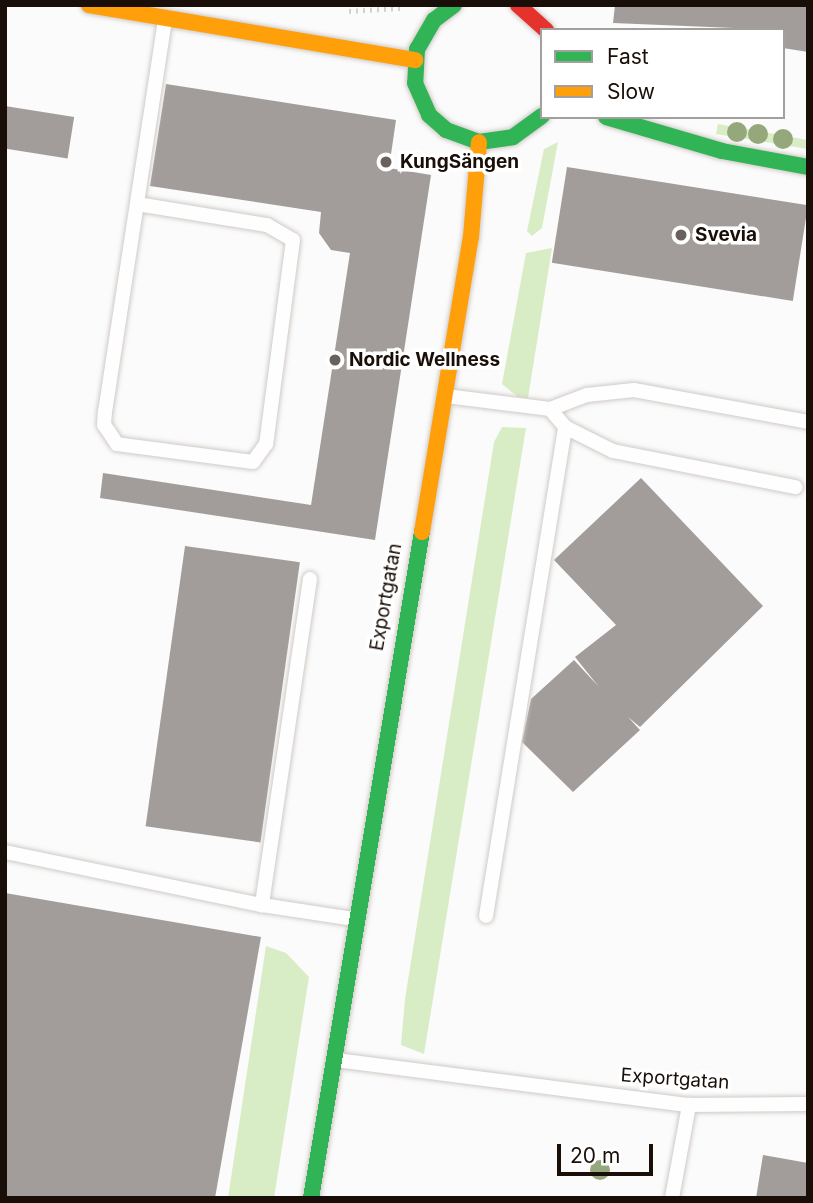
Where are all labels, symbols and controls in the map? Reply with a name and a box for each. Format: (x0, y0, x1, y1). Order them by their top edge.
legend (540, 28, 785, 119)
text: Fast (607, 44, 649, 69)
text: Slow (607, 79, 655, 104)
place label: KungSängen (400, 151, 519, 173)
marker: KungSängen (378, 154, 394, 170)
place label: Svevia (695, 224, 757, 246)
marker: Svevia (673, 227, 689, 243)
place label: Nordic Wellness (349, 349, 500, 371)
marker: Nordic Wellness (327, 352, 343, 368)
street label: Exportgatan (365, 541, 407, 653)
street label: Exportgatan (620, 1064, 730, 1094)
scale bar (561, 1130, 657, 1174)
text: 20 m (570, 1143, 620, 1168)

